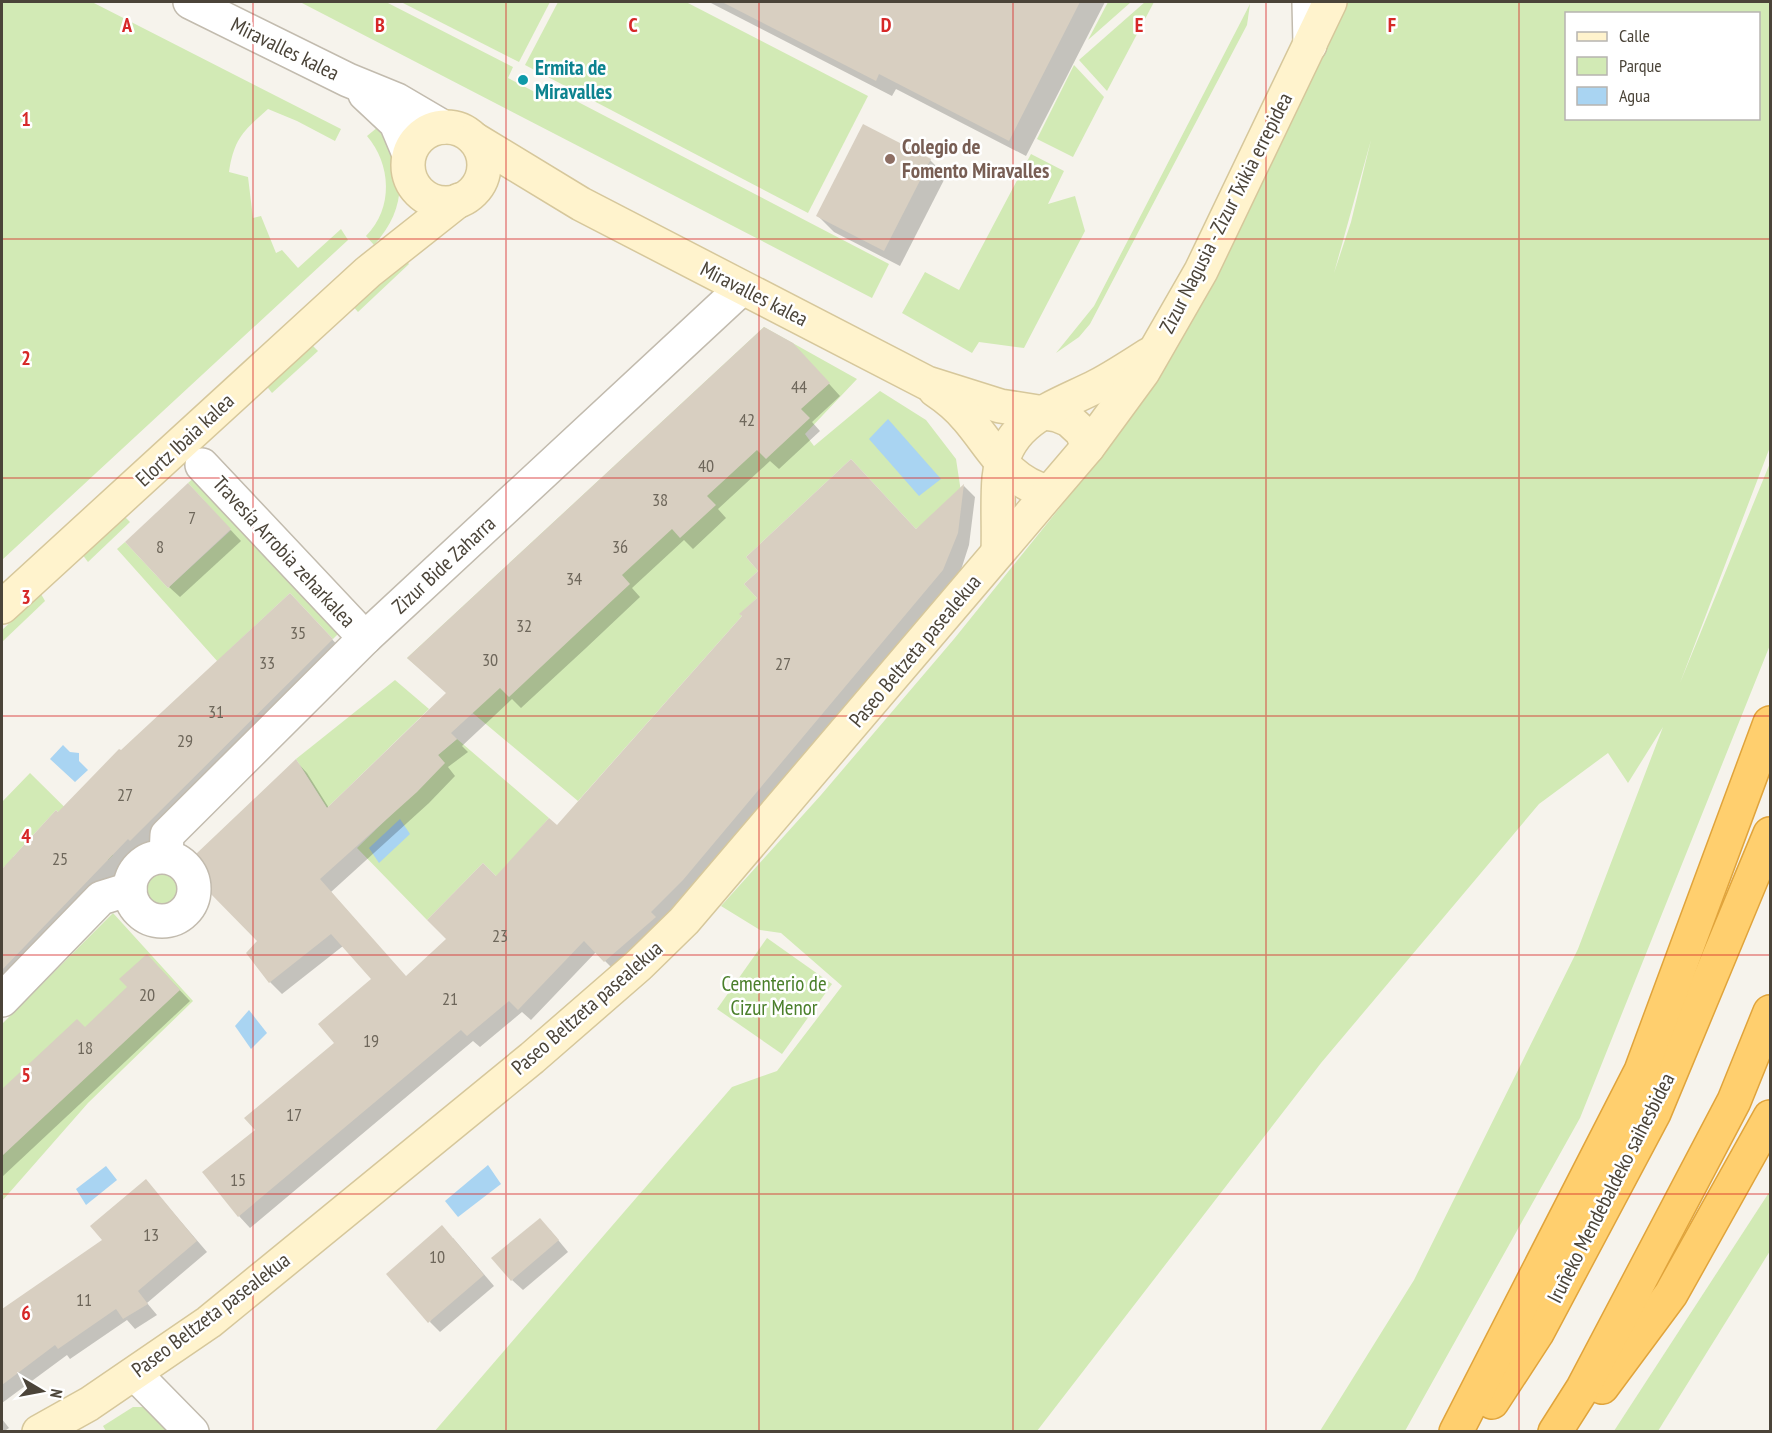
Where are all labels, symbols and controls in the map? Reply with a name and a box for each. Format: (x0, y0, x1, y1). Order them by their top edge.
street label: Miravalles kalea (227, 11, 344, 86)
text: A (121, 12, 133, 38)
text: B (375, 12, 385, 38)
text: C (628, 12, 638, 38)
text: D (881, 12, 892, 38)
text: E (1135, 12, 1143, 38)
text: F (1388, 12, 1396, 38)
legend (1565, 12, 1760, 120)
text: Calle (1619, 24, 1650, 47)
place label: Ermita de Miravalles (535, 54, 612, 105)
text: Parque (1619, 54, 1662, 77)
marker: Ermita de Miravalles (516, 73, 530, 87)
text: Agua (1619, 84, 1650, 107)
street label: Zizur Nagusia - Zizur Txikia errepidea (1153, 88, 1298, 338)
text: 1 (21, 106, 31, 132)
place label: Colegio de Fomento Miravalles (902, 133, 1049, 184)
marker: Colegio de Fomento Miravalles (883, 152, 897, 166)
street label: Miravalles kalea (696, 255, 813, 332)
text: 2 (21, 345, 31, 371)
house number: 44 (791, 375, 807, 398)
street label: Elortz Ibaia kalea (130, 387, 240, 492)
house number: 42 (739, 408, 755, 431)
house number: 40 (698, 454, 714, 477)
street label: Travesía Arrobia zeharkalea (207, 470, 362, 633)
house number: 38 (652, 488, 668, 511)
house number: 7 (188, 506, 196, 529)
street label: Zizur Bide Zaharra (386, 510, 501, 619)
house number: 8 (156, 535, 164, 558)
house number: 36 (612, 535, 628, 558)
house number: 34 (566, 567, 582, 590)
street label: Paseo Beltzeta pasealekua (843, 569, 986, 733)
text: 3 (21, 584, 31, 610)
house number: 32 (516, 614, 532, 637)
house number: 35 (290, 621, 306, 644)
house number: 30 (482, 648, 498, 671)
house number: 33 (259, 651, 275, 674)
house number: 27 (775, 652, 791, 675)
house number: 31 (208, 700, 224, 723)
house number: 29 (177, 729, 193, 752)
house number: 27 (117, 783, 133, 806)
text: 4 (21, 823, 31, 849)
house number: 25 (52, 847, 68, 870)
house number: 23 (492, 924, 508, 947)
street label: Paseo Beltzeta pasealekua (506, 935, 668, 1081)
park label: Cementerio de Cizur Menor (721, 970, 827, 1021)
house number: 20 (139, 983, 155, 1006)
house number: 21 (442, 987, 458, 1010)
house number: 19 (363, 1029, 379, 1052)
house number: 18 (77, 1036, 93, 1059)
text: 5 (21, 1062, 31, 1088)
street label: Iruñeko Mendebaldeko saihesbidea (1541, 1068, 1680, 1307)
house number: 17 (286, 1103, 302, 1126)
house number: 15 (230, 1168, 246, 1191)
house number: 13 (143, 1223, 159, 1246)
house number: 10 (429, 1245, 445, 1268)
street label: Paseo Beltzeta pasealekua (126, 1246, 295, 1383)
house number: 11 (76, 1288, 92, 1311)
text: 6 (21, 1300, 31, 1326)
north arrow (12, 1361, 72, 1421)
text: N (46, 1388, 67, 1400)

